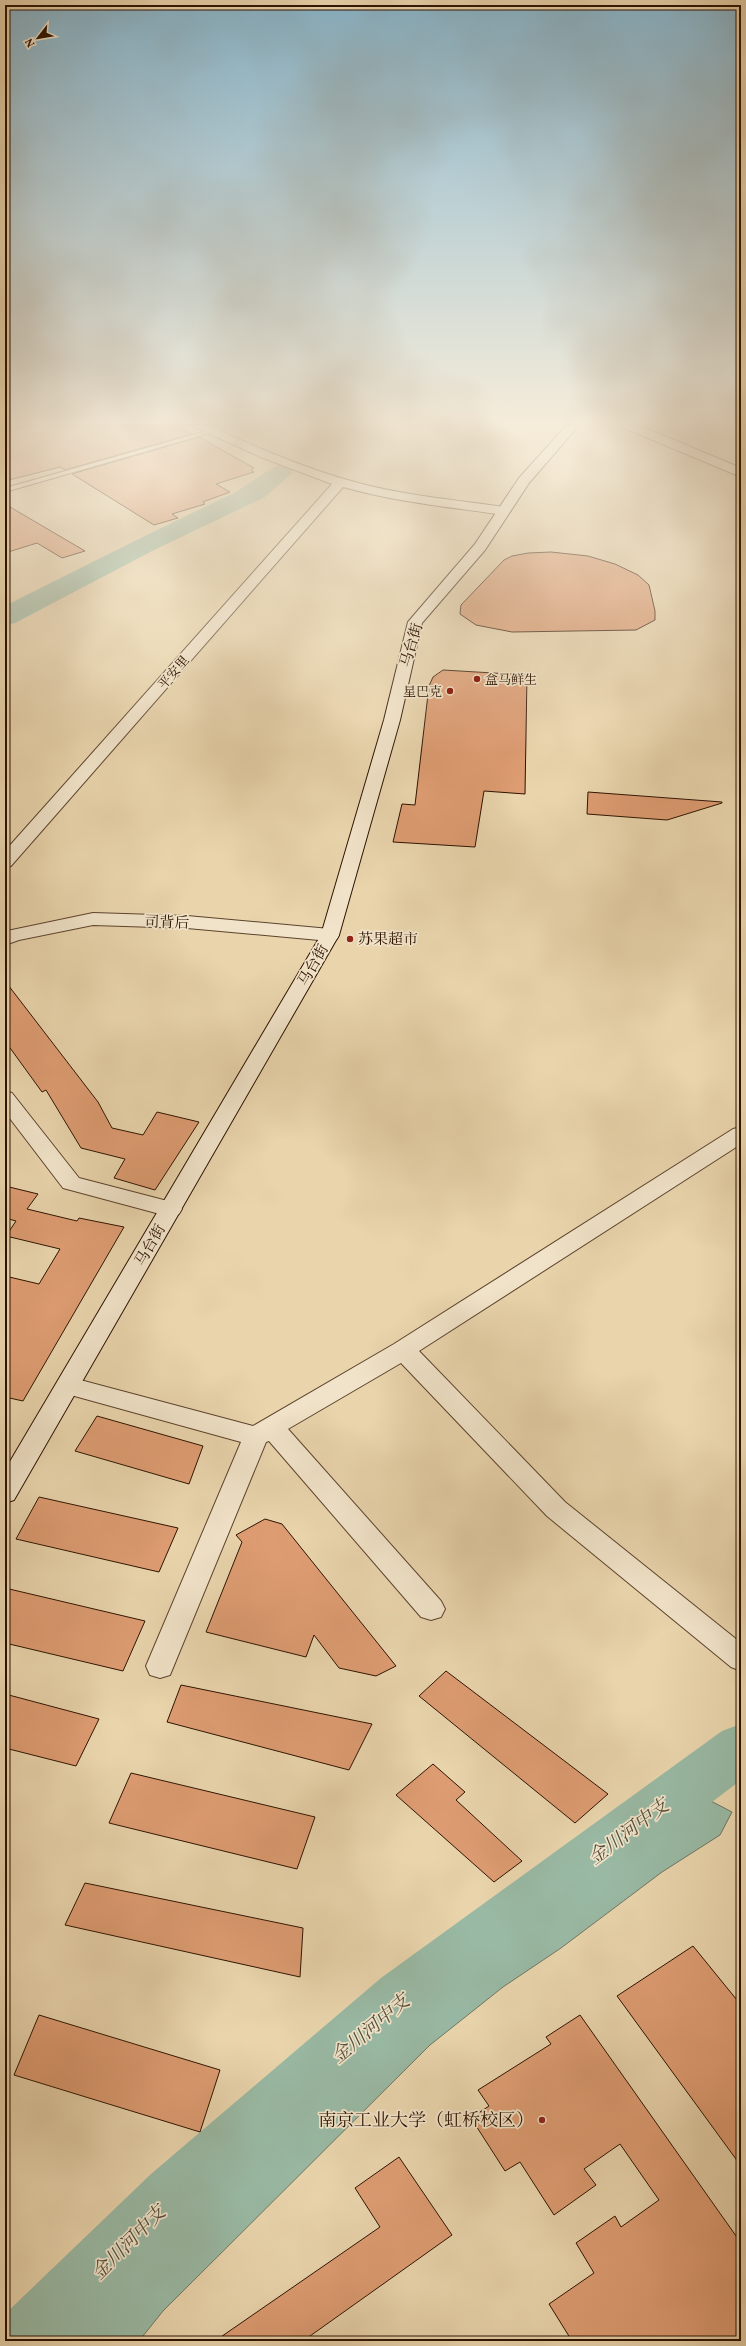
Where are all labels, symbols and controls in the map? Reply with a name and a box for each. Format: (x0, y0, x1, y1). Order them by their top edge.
north arrow (18, 18, 58, 58)
text: N (22, 35, 39, 50)
street label: 马台街 (396, 621, 429, 670)
street label: 平安里 (155, 653, 194, 694)
place label: 盒马鲜生 (485, 672, 537, 690)
marker: 盒马鲜生 (472, 674, 482, 684)
place label: 星巴克 (403, 684, 442, 702)
marker: 星巴克 (445, 686, 455, 696)
street label: 司背后 (144, 912, 190, 935)
place label: 苏果超市 (358, 930, 418, 951)
marker: 苏果超市 (345, 934, 355, 944)
street label: 马台街 (294, 941, 335, 990)
street label: 马台街 (131, 1221, 172, 1270)
water label: 金川河中支 (583, 1792, 677, 1872)
water label: 金川河中支 (327, 1987, 418, 2070)
place label: 南京工业大学（虹桥校区） (318, 2109, 534, 2134)
marker: 南京工业大学（虹桥校区） (537, 2115, 547, 2125)
water label: 金川河中支 (87, 2199, 174, 2286)

